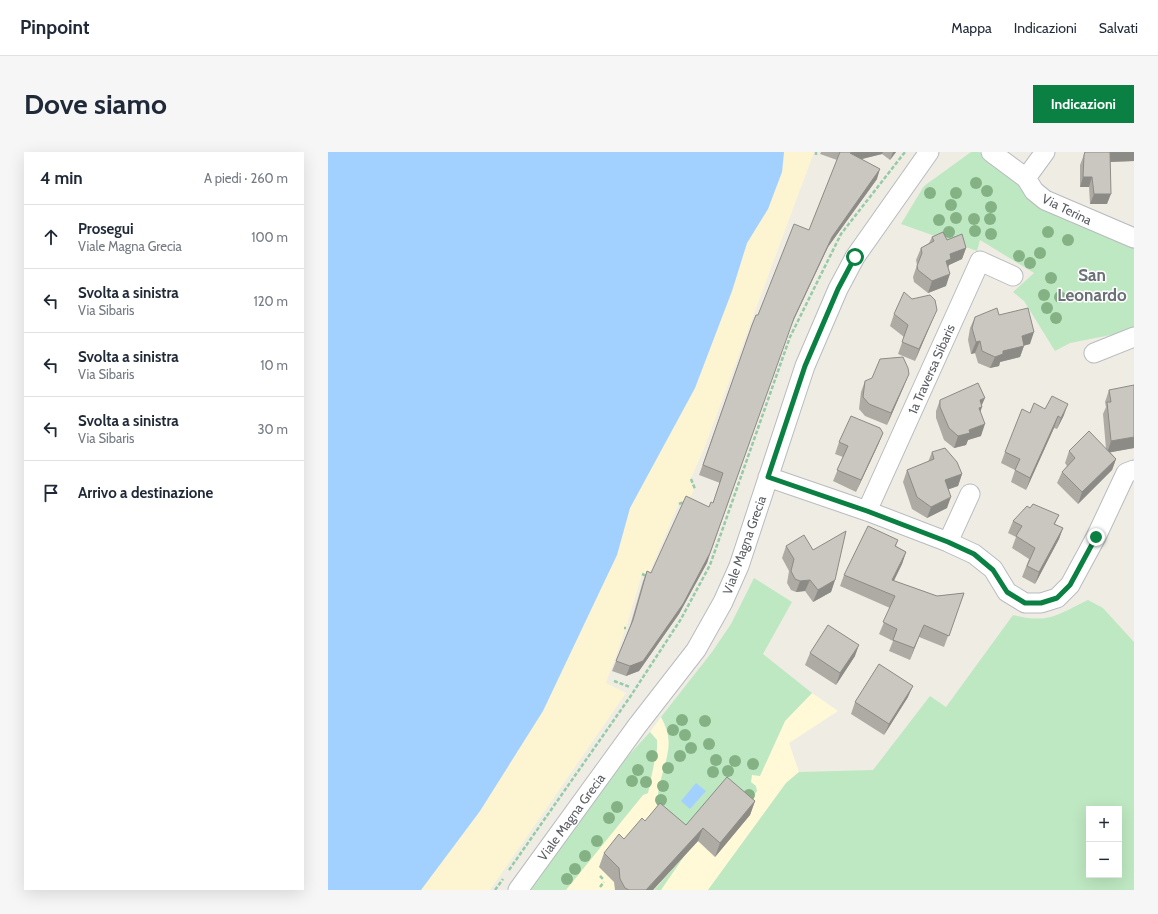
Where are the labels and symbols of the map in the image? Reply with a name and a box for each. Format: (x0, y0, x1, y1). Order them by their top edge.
street label: Via Terina (1040, 190, 1095, 228)
route start (846, 248, 864, 266)
district label: San Leonardo (1057, 265, 1127, 305)
street label: 1a Traversa Sibaris (904, 321, 958, 416)
street label: Viale Magna Grecia (719, 493, 770, 597)
route end (1087, 528, 1105, 546)
street label: Viale Magna Grecia (534, 770, 608, 864)

